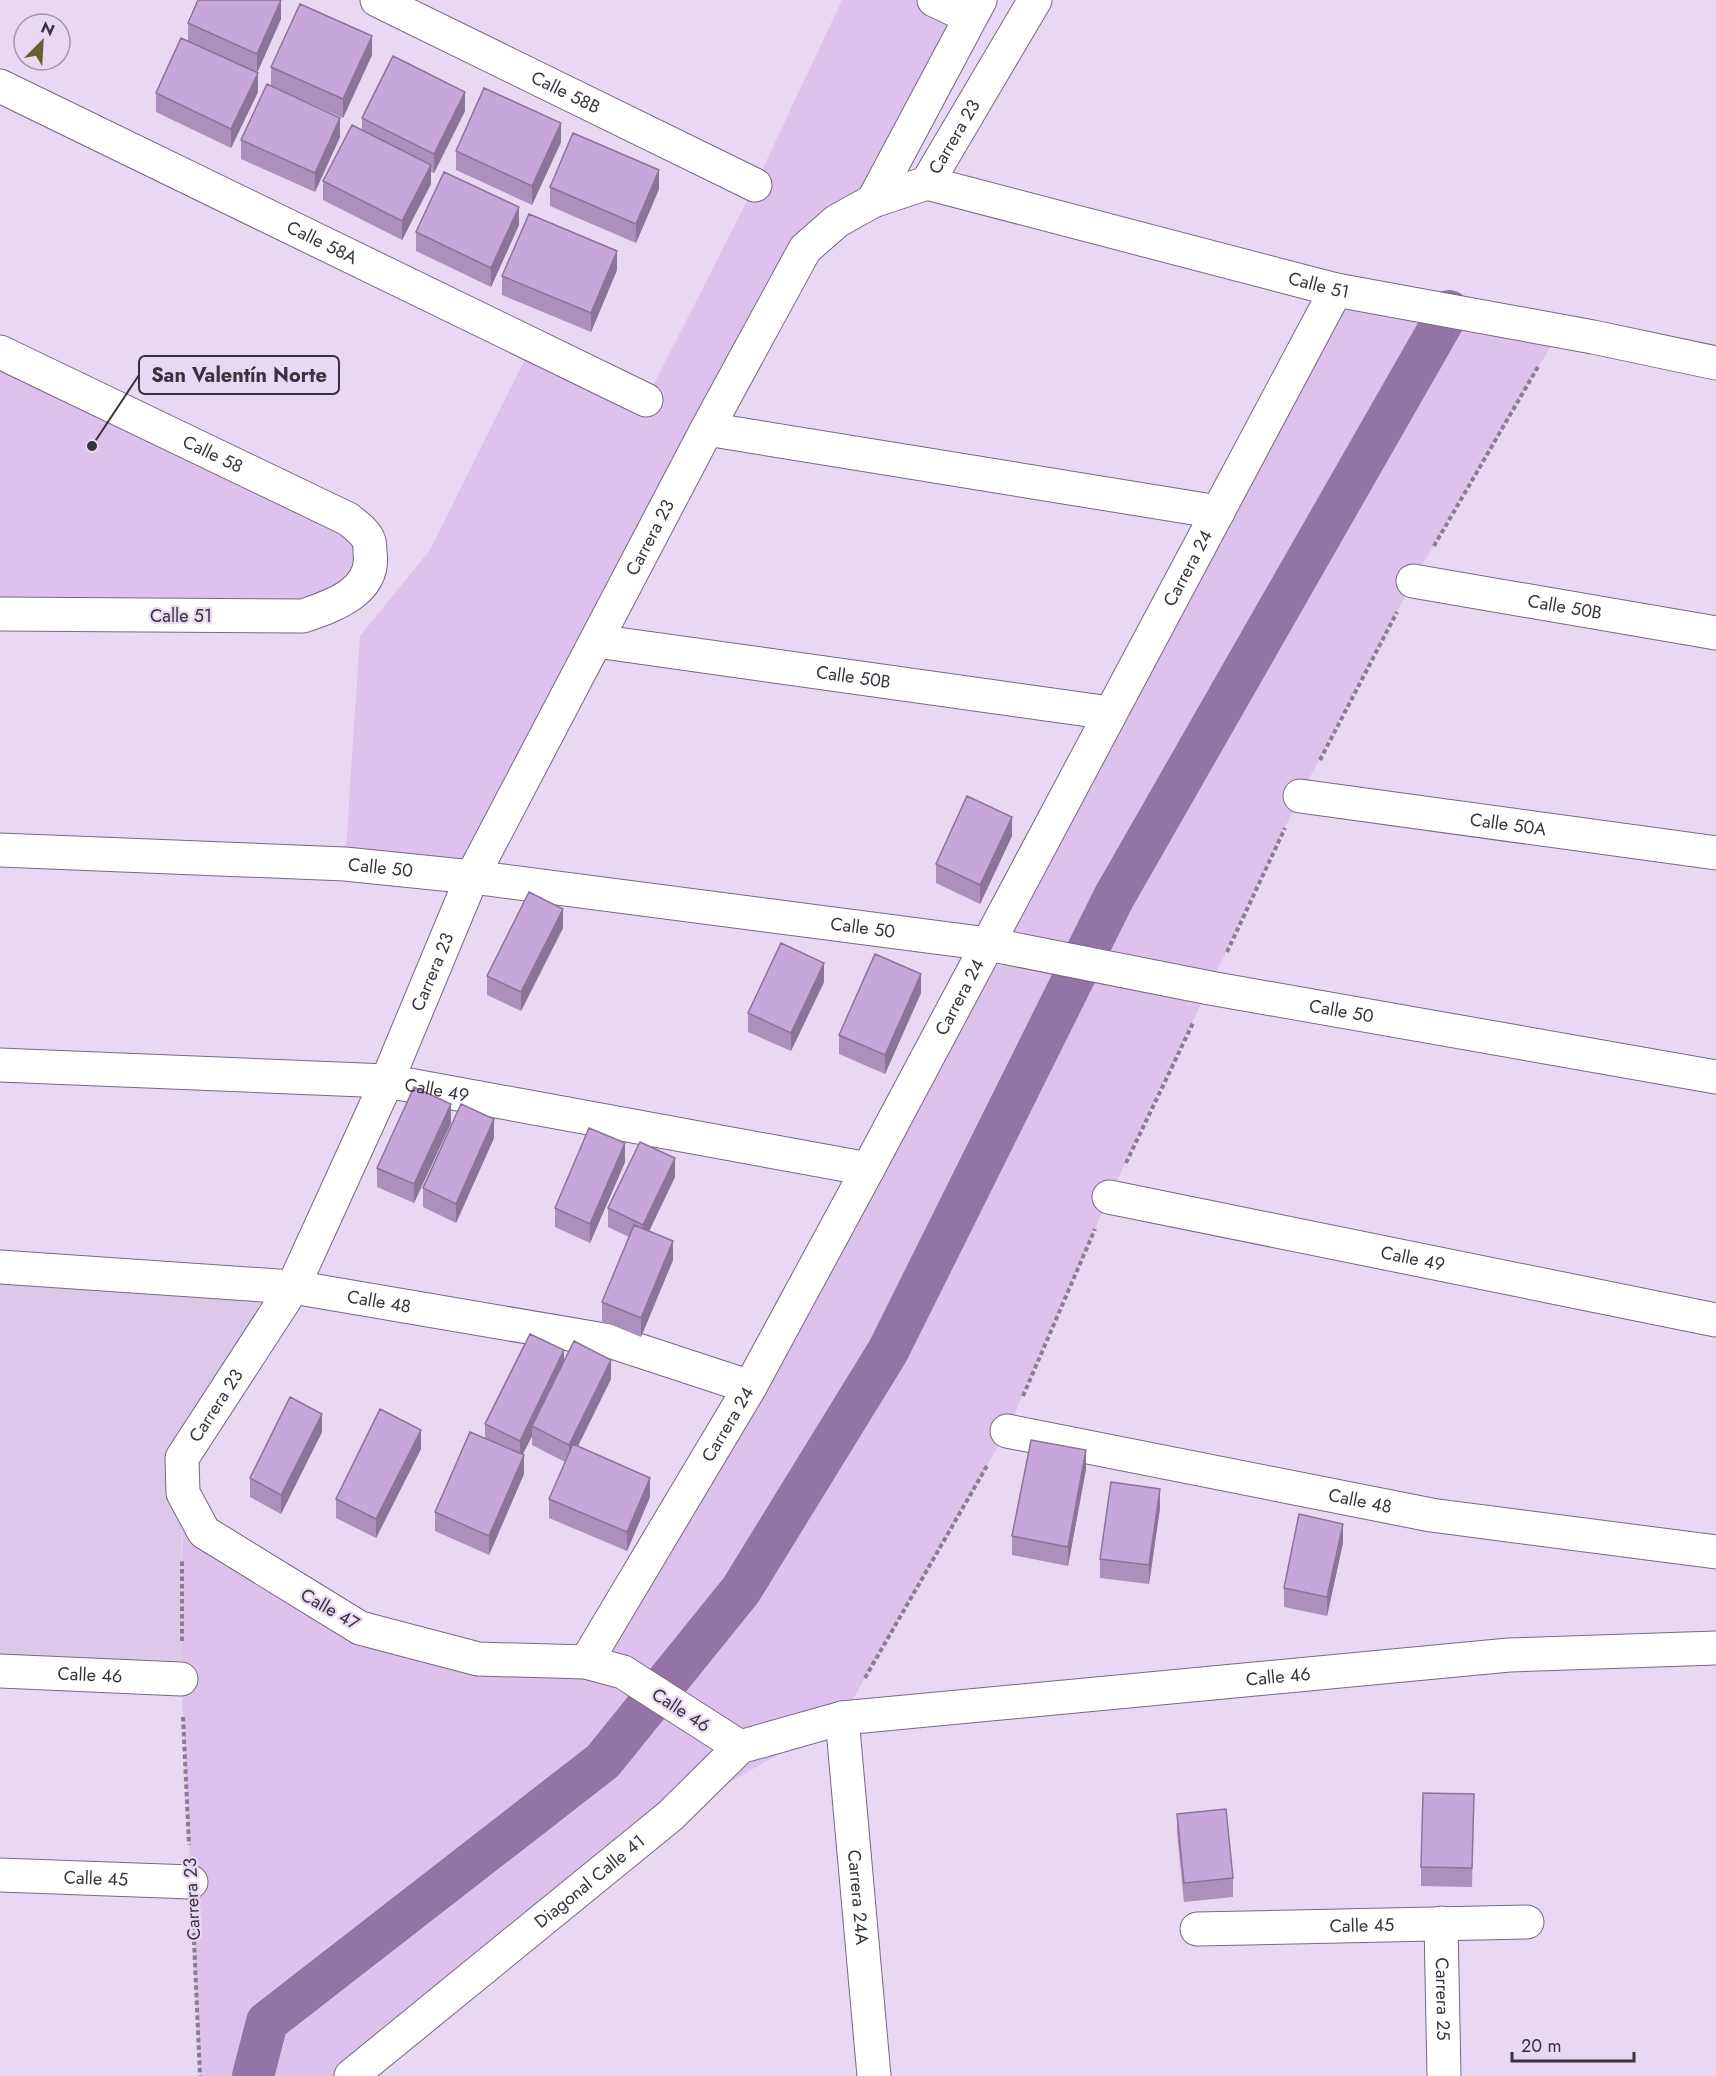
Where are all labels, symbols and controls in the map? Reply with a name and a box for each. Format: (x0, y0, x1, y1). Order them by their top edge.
north arrow (12, 12, 72, 72)
text: N (37, 16, 58, 42)
street label: Calle 58B (527, 64, 605, 120)
street label: Carrera 23 (922, 94, 987, 179)
street label: Calle 58A (282, 214, 362, 271)
street label: Calle 51 (1285, 265, 1351, 305)
callout: San Valentín Norte (139, 356, 339, 394)
text: San Valentín Norte (151, 361, 327, 390)
street label: Calle 58 (178, 429, 247, 480)
street label: Carrera 23 (619, 495, 681, 580)
street label: Carrera 24 (1157, 525, 1219, 611)
street label: Calle 50B (1526, 588, 1604, 626)
street label: Calle 51 (150, 603, 212, 629)
street label: Calle 50B (815, 659, 892, 695)
street label: Calle 50A (1468, 806, 1548, 843)
street label: Calle 50 (347, 851, 414, 884)
street label: Calle 50 (829, 911, 897, 945)
street label: Carrera 23 (405, 929, 460, 1015)
street label: Carrera 24 (928, 954, 991, 1040)
street label: Calle 50 (1307, 993, 1376, 1030)
street label: Calle 49 (403, 1071, 471, 1109)
street label: Calle 49 (1378, 1239, 1447, 1278)
street label: Calle 48 (345, 1283, 413, 1320)
street label: Carrera 23 (183, 1364, 250, 1447)
street label: Carrera 24 (695, 1382, 760, 1467)
street label: Calle 48 (1326, 1482, 1394, 1520)
street label: Calle 47 (296, 1582, 365, 1637)
street label: Calle 46 (57, 1661, 123, 1689)
street label: Calle 46 (1245, 1661, 1312, 1693)
street label: Calle 46 (647, 1681, 715, 1739)
street label: Diagonal Calle 41 (529, 1828, 651, 1934)
street label: Carrera 24A (841, 1849, 875, 1946)
street label: Carrera 23 (177, 1857, 207, 1941)
street label: Calle 45 (63, 1864, 129, 1893)
street label: Calle 45 (1329, 1912, 1395, 1939)
street label: Carrera 25 (1429, 1957, 1456, 2041)
scale bar (1512, 2025, 1634, 2063)
text: 20 m (1521, 2033, 1561, 2059)

